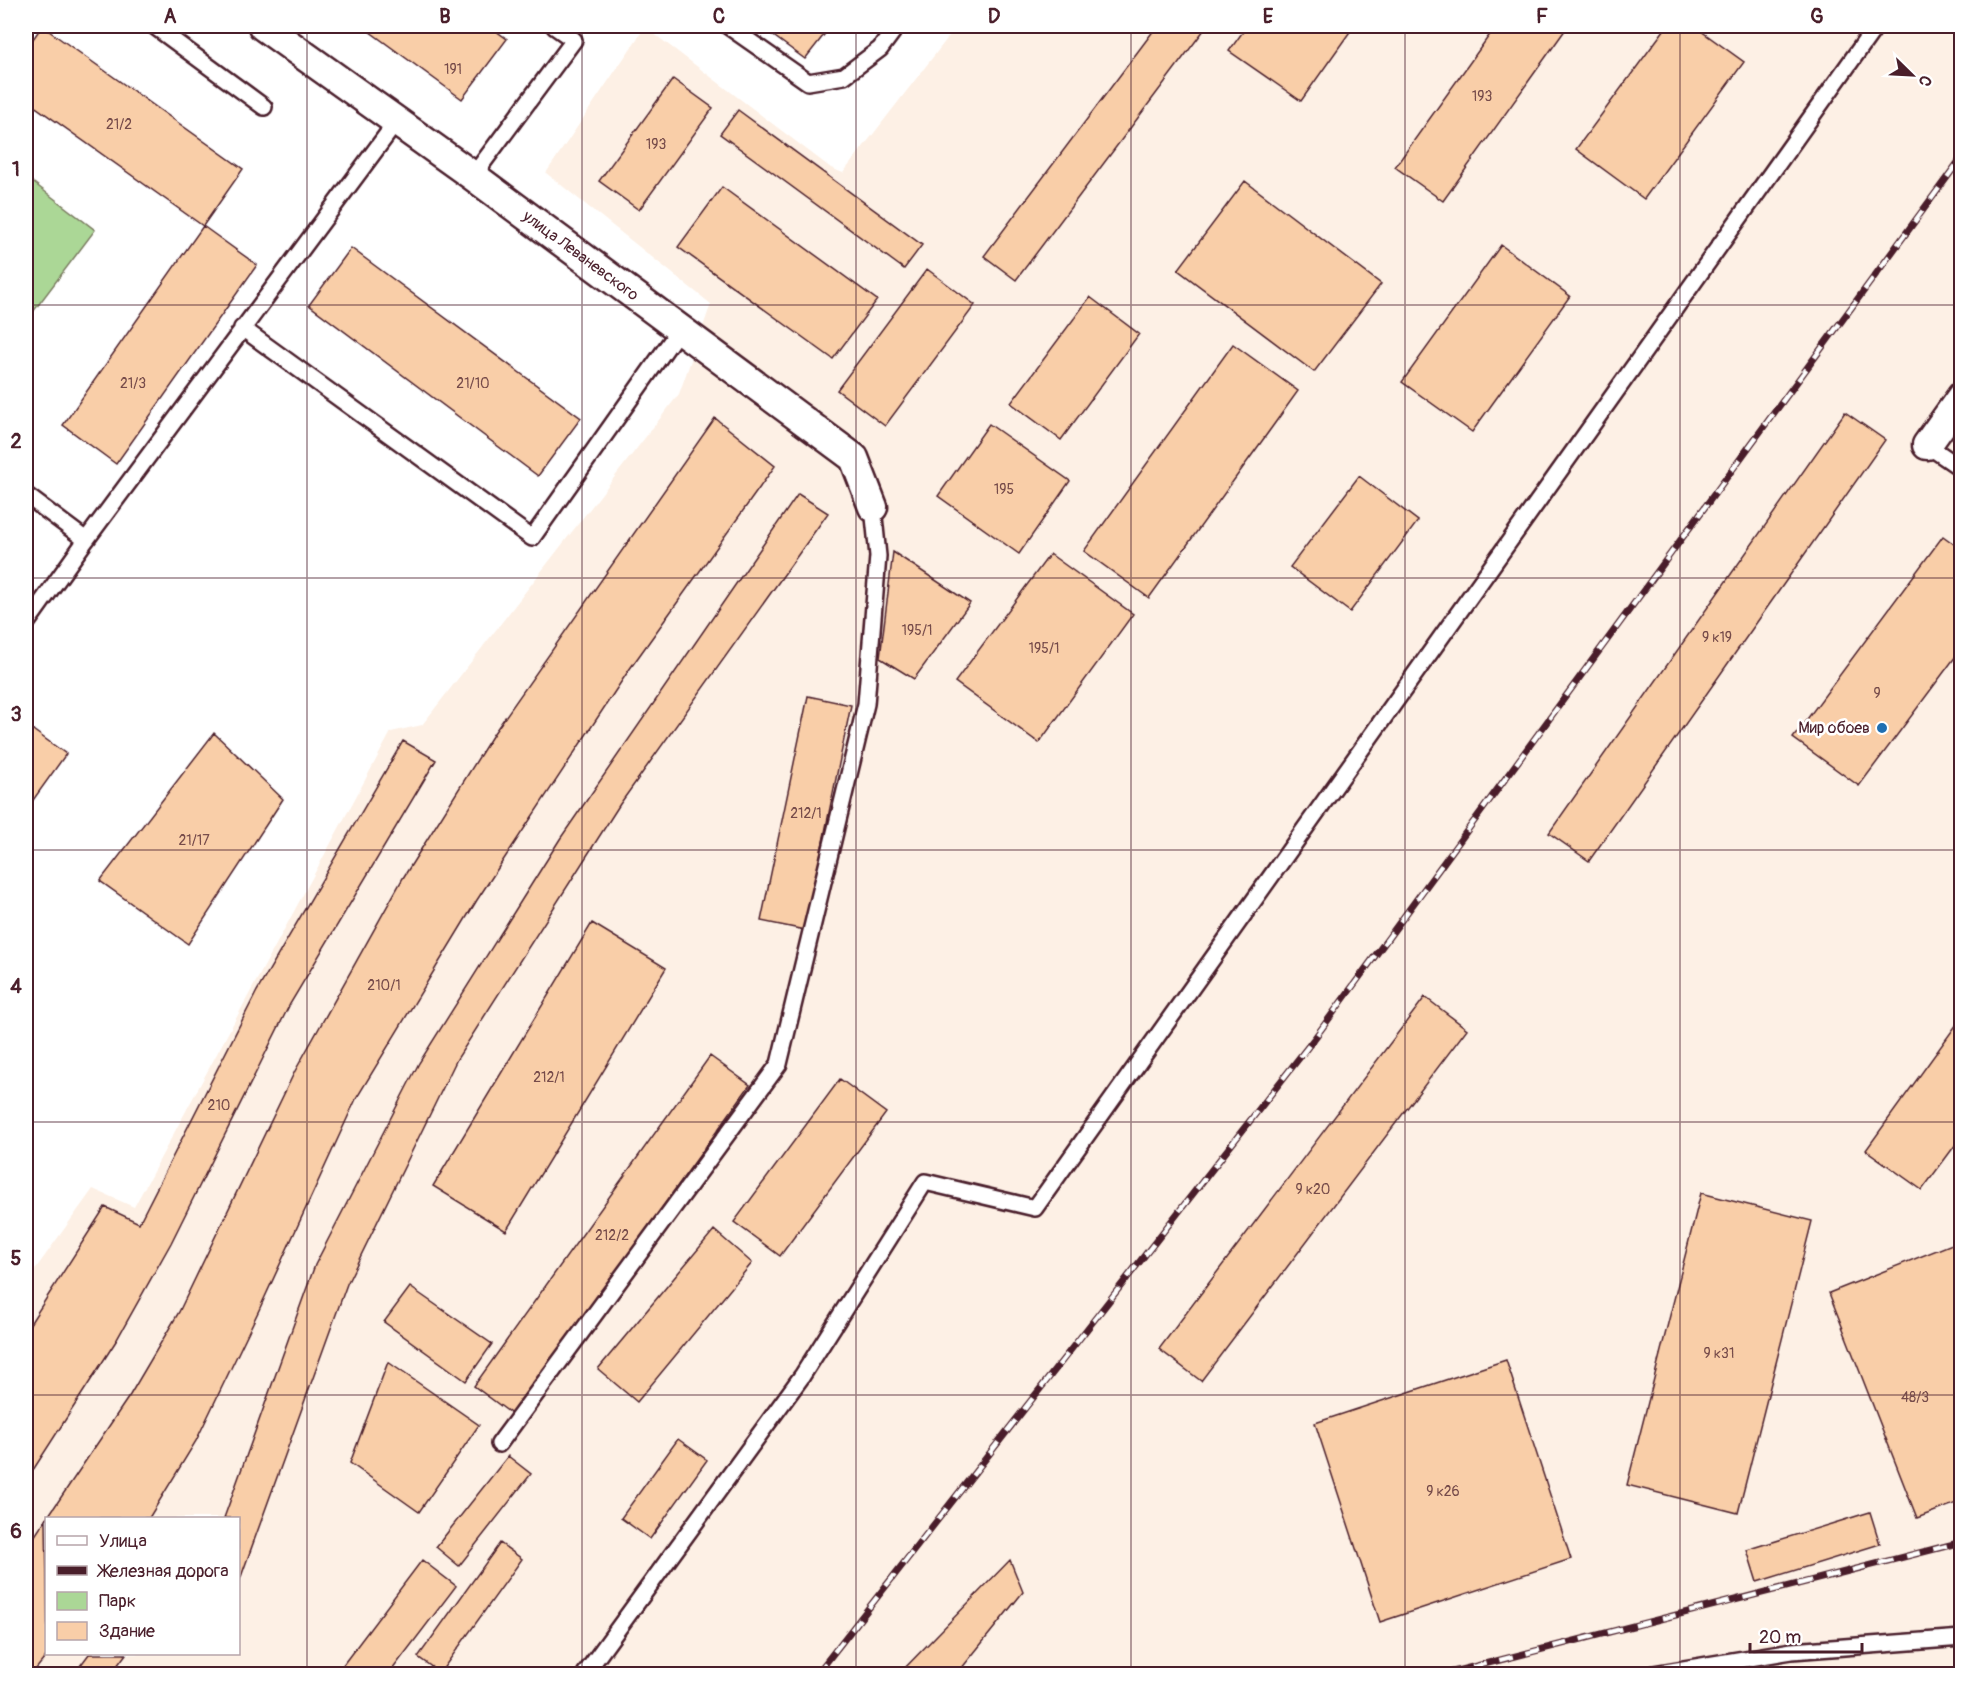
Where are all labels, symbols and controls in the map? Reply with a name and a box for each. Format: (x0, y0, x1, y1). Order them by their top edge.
text: A (164, 4, 177, 29)
text: B (439, 4, 451, 29)
text: C (713, 4, 725, 29)
text: D (988, 4, 1001, 29)
text: E (1263, 4, 1274, 29)
text: F (1536, 4, 1548, 29)
text: G (1810, 4, 1824, 29)
north arrow (1882, 45, 1942, 105)
house number: 191 (444, 61, 462, 78)
text: С (1914, 72, 1936, 89)
house number: 193 (1472, 88, 1492, 105)
house number: 21/2 (106, 116, 132, 133)
house number: 193 (646, 136, 666, 153)
text: 1 (12, 157, 20, 182)
street label: улица Леваневского (518, 206, 643, 305)
house number: 21/3 (120, 375, 146, 392)
house number: 21/10 (456, 375, 490, 392)
text: 2 (10, 429, 22, 454)
house number: 195 (994, 481, 1014, 498)
house number: 195/1 (902, 622, 932, 639)
house number: 9 к19 (1702, 629, 1732, 646)
house number: 195/1 (1029, 640, 1059, 657)
house number: 9 (1873, 685, 1881, 702)
text: 3 (10, 702, 22, 727)
place label: Мир обоев (1798, 718, 1870, 738)
marker: Мир обоев (1875, 721, 1889, 735)
house number: 212/1 (790, 805, 822, 822)
house number: 21/17 (178, 832, 210, 849)
text: 4 (10, 974, 22, 999)
house number: 210/1 (367, 977, 401, 994)
house number: 212/1 (533, 1069, 565, 1086)
house number: 210 (208, 1097, 230, 1114)
house number: 9 к20 (1296, 1181, 1330, 1198)
house number: 212/2 (595, 1227, 629, 1244)
text: 5 (11, 1246, 22, 1271)
house number: 9 к31 (1704, 1345, 1734, 1362)
house number: 48/3 (1901, 1389, 1929, 1406)
house number: 9 к26 (1426, 1483, 1460, 1500)
legend (45, 1517, 240, 1655)
text: 6 (10, 1519, 22, 1544)
text: Улица (99, 1530, 147, 1553)
text: Железная дорога (96, 1560, 229, 1583)
text: Парк (99, 1590, 136, 1613)
scale bar (1750, 1616, 1862, 1654)
text: Здание (99, 1620, 155, 1643)
text: 20 m (1759, 1626, 1801, 1649)

